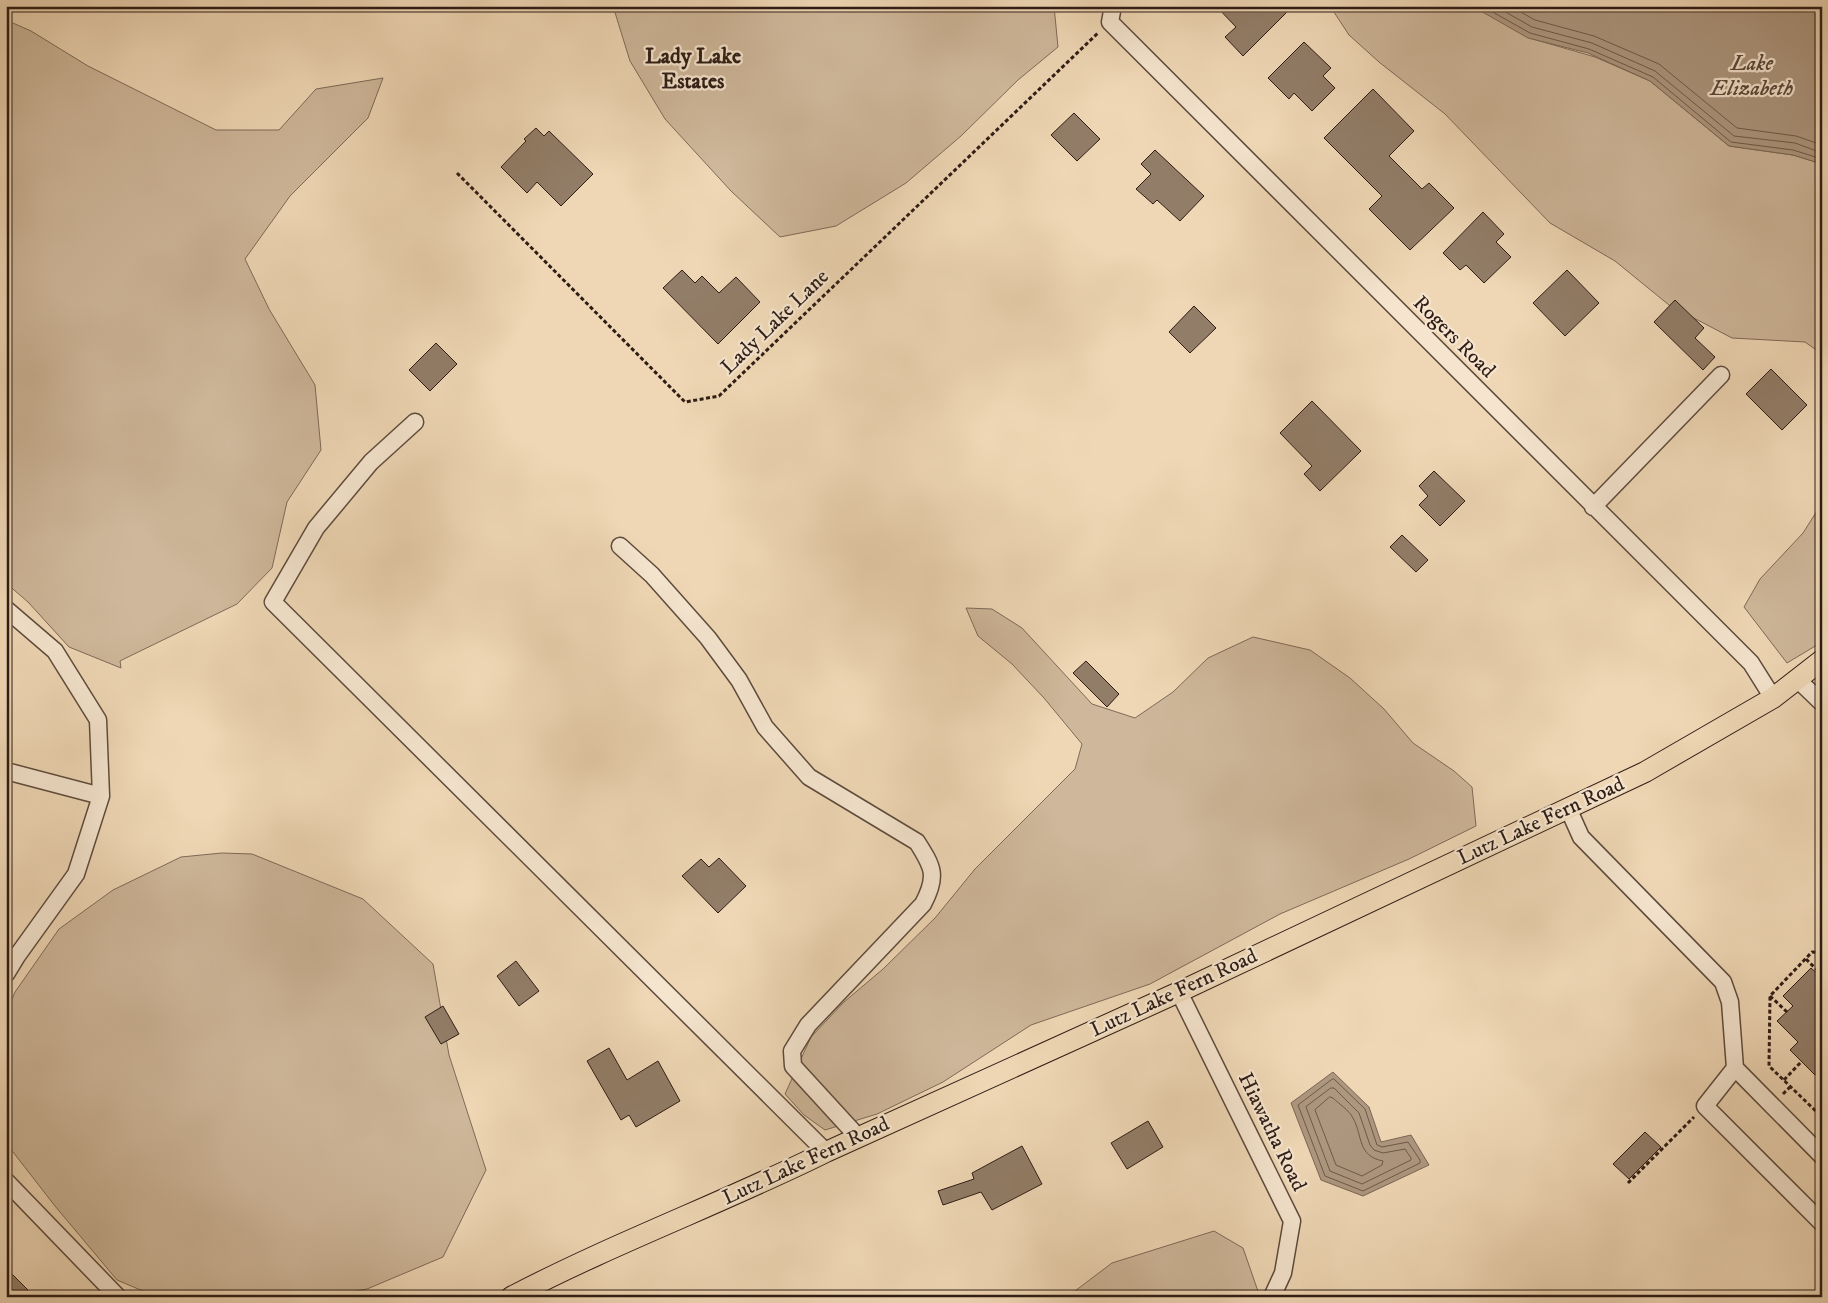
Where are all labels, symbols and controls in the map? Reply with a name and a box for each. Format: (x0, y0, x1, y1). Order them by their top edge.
district label: Lady Lake Estates (645, 43, 741, 95)
water label: Lake Elizabeth (1709, 50, 1794, 102)
street label: Lady Lake Lane (716, 264, 835, 380)
street label: Rogers Road (1407, 290, 1501, 384)
street label: Lutz Lake Fern Road (1454, 771, 1629, 871)
street label: Lutz Lake Fern Road (1087, 943, 1262, 1043)
street label: Hiawatha Road (1232, 1068, 1312, 1196)
street label: Lutz Lake Fern Road (719, 1111, 894, 1211)

